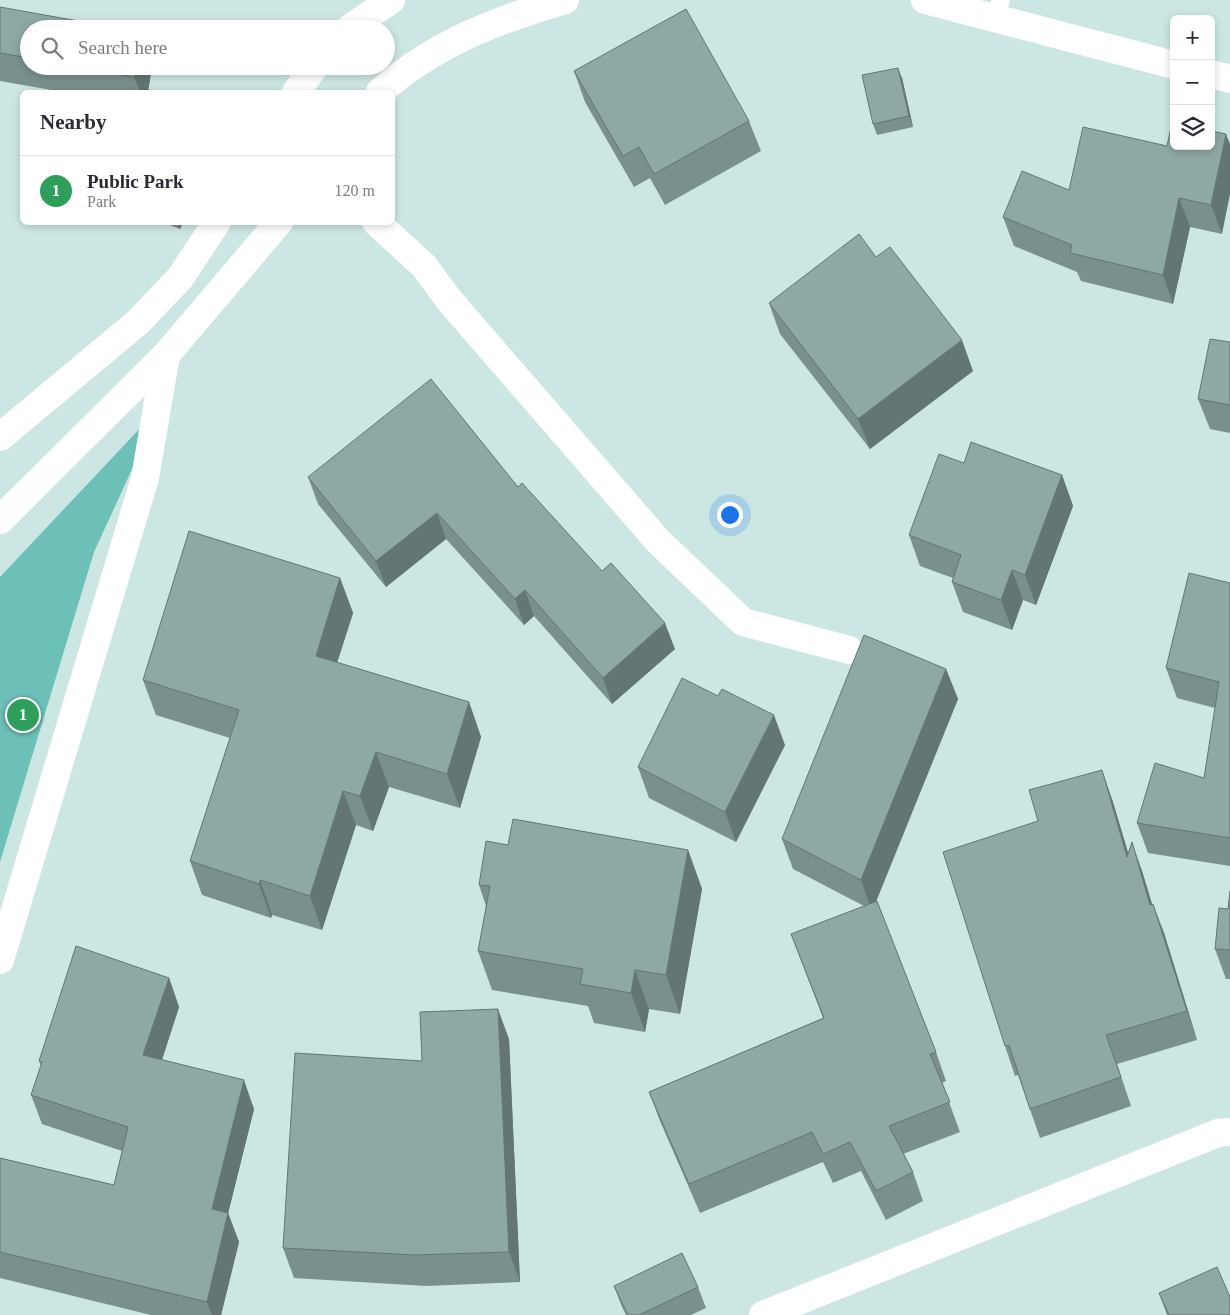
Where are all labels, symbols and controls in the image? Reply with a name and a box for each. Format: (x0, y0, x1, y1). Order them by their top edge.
map controls (1170, 15, 1215, 150)
button: + (1170, 15, 1215, 60)
search box (20, 20, 395, 75)
icon: search (38, 34, 66, 62)
text: Search here (78, 37, 167, 58)
button: − (1170, 60, 1215, 105)
button: layers (1170, 105, 1215, 150)
text: Nearby (40, 110, 107, 134)
text: Public Park (87, 171, 184, 192)
text: 1 (52, 182, 60, 199)
text: 120 m (335, 182, 375, 199)
text: Park (87, 193, 116, 210)
your location (717, 502, 743, 528)
pin: 1 (7, 696, 39, 734)

